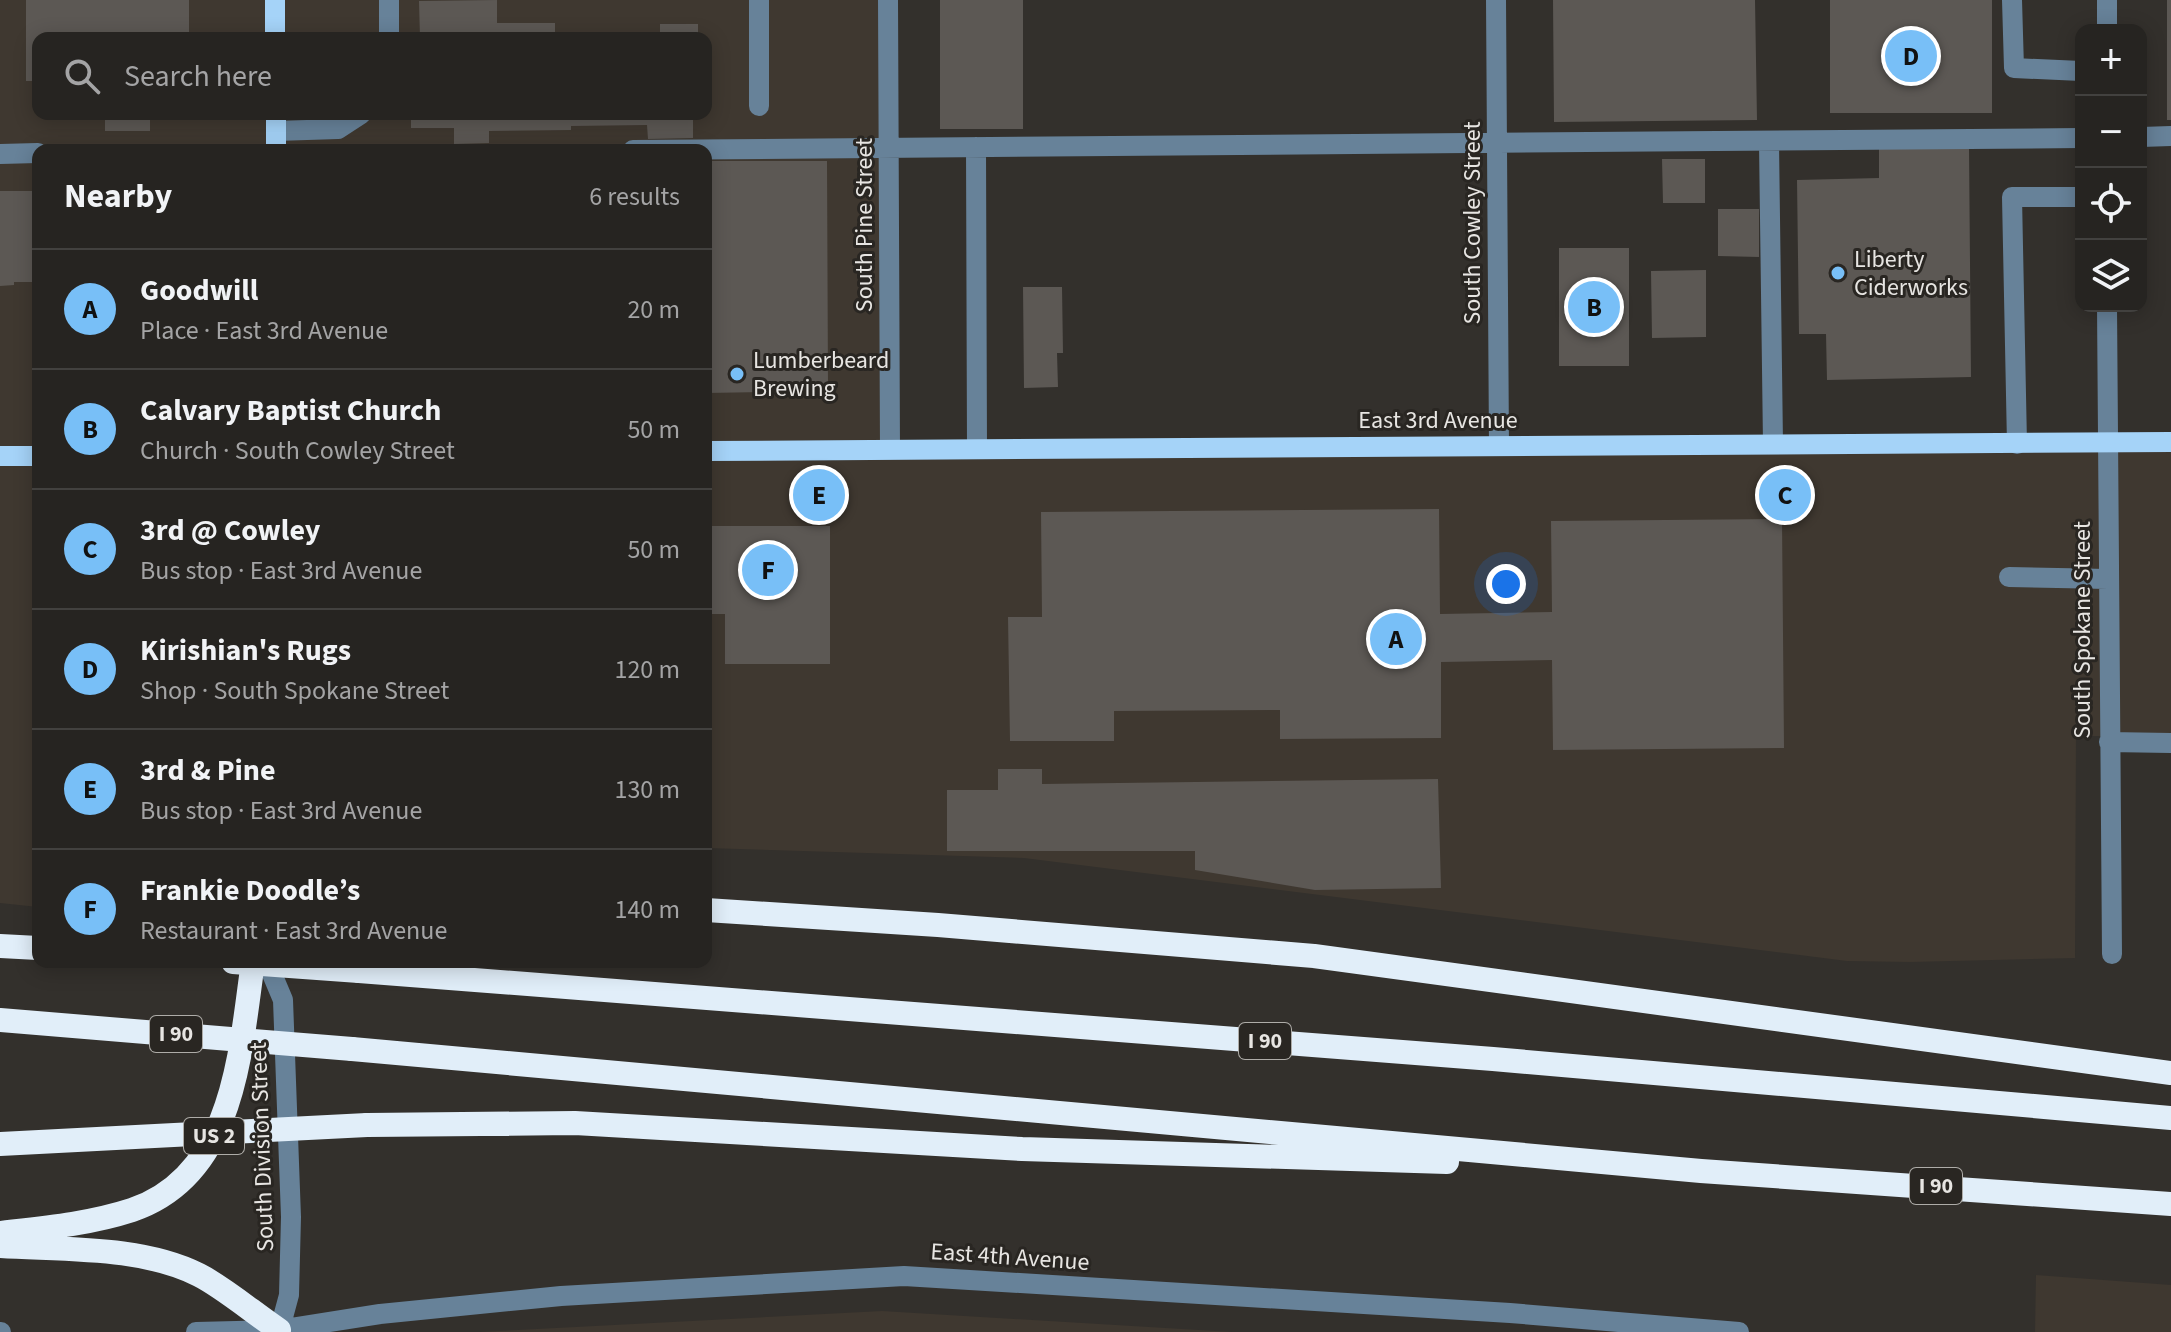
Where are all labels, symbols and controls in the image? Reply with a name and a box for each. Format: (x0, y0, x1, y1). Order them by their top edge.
map controls (2075, 24, 2147, 312)
button: + (2075, 24, 2147, 96)
pin: D (1885, 26, 1937, 86)
search box (32, 32, 712, 120)
icon: search (60, 54, 104, 98)
text: Search here (124, 55, 272, 98)
button: − (2075, 96, 2147, 168)
street label: South Cowley Street (1455, 121, 1490, 325)
street label: South Pine Street (847, 138, 882, 312)
button: locate (2075, 168, 2147, 240)
text: Nearby (64, 172, 172, 221)
text: 6 results (589, 178, 680, 215)
button: layers (2075, 240, 2147, 312)
place label: Liberty Ciderworks (1854, 242, 1968, 305)
marker: Liberty Ciderworks (1829, 264, 1847, 282)
text: Goodwill (140, 269, 258, 312)
pin: B (1568, 277, 1620, 337)
text: A (83, 291, 97, 328)
text: 20 m (627, 291, 680, 328)
text: Place · East 3rd Avenue (140, 312, 388, 349)
place label: Lumberbeard Brewing (753, 343, 889, 406)
marker: Lumberbeard Brewing (728, 365, 746, 383)
text: Calvary Baptist Church (140, 389, 441, 432)
street label: East 3rd Avenue (1358, 403, 1518, 438)
text: B (82, 411, 98, 448)
text: 50 m (627, 411, 680, 448)
text: Church · South Cowley Street (140, 432, 455, 469)
pin: E (793, 465, 845, 525)
pin: C (1759, 465, 1811, 525)
text: 3rd @ Cowley (140, 509, 320, 552)
street label: South Spokane Street (2065, 521, 2100, 739)
text: C (82, 531, 98, 568)
text: 50 m (627, 531, 680, 568)
pin: F (742, 540, 794, 600)
text: Bus stop · East 3rd Avenue (140, 552, 422, 589)
your location (1486, 564, 1526, 604)
pin: A (1370, 609, 1422, 669)
text: Kirishian's Rugs (140, 629, 351, 672)
text: D (82, 651, 98, 688)
text: 120 m (614, 651, 680, 688)
text: Shop · South Spokane Street (140, 672, 449, 709)
text: 3rd & Pine (140, 749, 276, 792)
text: E (83, 771, 97, 808)
text: 130 m (614, 771, 680, 808)
text: Bus stop · East 3rd Avenue (140, 792, 422, 829)
text: Frankie Doodle’s (140, 869, 360, 912)
text: F (83, 891, 97, 928)
text: 140 m (614, 891, 680, 928)
text: Restaurant · East 3rd Avenue (140, 912, 447, 949)
road number: I 90 (150, 1016, 202, 1052)
road number: I 90 (1239, 1023, 1291, 1059)
street label: South Division Street (241, 1042, 283, 1252)
road number: US 2 (184, 1118, 244, 1154)
road number: I 90 (1910, 1168, 1962, 1204)
street label: East 4th Avenue (929, 1234, 1091, 1280)

